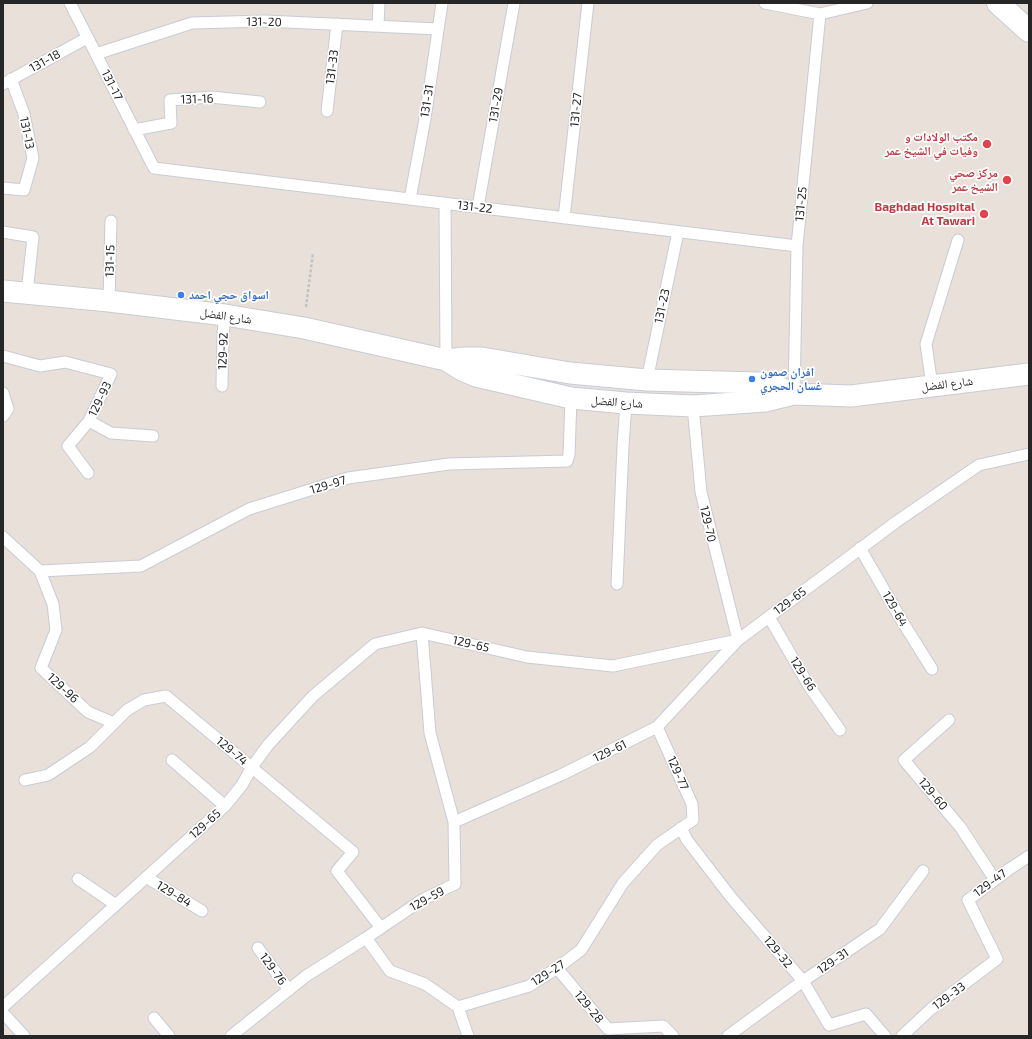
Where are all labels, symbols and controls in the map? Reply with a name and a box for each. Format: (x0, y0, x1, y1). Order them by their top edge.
street label: 131-20 (246, 14, 282, 30)
street label: 131-18 (27, 47, 63, 75)
street label: 131-33 (323, 49, 341, 85)
street label: 131-17 (98, 67, 126, 103)
street label: 131-31 (417, 84, 437, 118)
street label: 131-29 (486, 86, 506, 124)
street label: 131-16 (180, 91, 214, 107)
street label: 131-27 (567, 92, 585, 128)
street label: 131-13 (17, 116, 37, 150)
place label: مكتب الولادات و وفيات في الشيخ عمر (885, 130, 978, 158)
marker: مكتب الولادات و وفيات في الشيخ عمر (981, 138, 993, 150)
place label: مركز صحي الشيخ عمر (949, 166, 998, 194)
marker: مركز صحي الشيخ عمر (1001, 174, 1013, 186)
street label: 131-25 (792, 186, 810, 222)
street label: 131-22 (457, 198, 493, 216)
place label: Baghdad Hospital At Tawari (875, 200, 975, 228)
marker: Baghdad Hospital At Tawari (978, 208, 990, 220)
street label: 131-15 (102, 245, 118, 277)
street label: 131-23 (651, 287, 673, 325)
place label: اسواق حجي احمد (189, 288, 269, 302)
marker: اسواق حجي احمد (176, 290, 186, 300)
street label: شارع الفضل (199, 305, 253, 327)
street label: 129-92 (215, 332, 231, 370)
place label: افران صمون غسان الحجري (760, 365, 822, 393)
marker: افران صمون غسان الحجري (747, 374, 757, 384)
street label: شارع الفضل (920, 374, 974, 394)
street label: 129-93 (85, 379, 115, 419)
street label: شارع الفضل (591, 393, 643, 411)
street label: 129-97 (308, 473, 348, 497)
street label: 129-70 (697, 505, 719, 543)
street label: 129-65 (771, 584, 809, 618)
street label: 129-64 (879, 589, 911, 629)
street label: 129-65 (451, 633, 491, 655)
street label: 129-66 (787, 654, 819, 694)
street label: 129-96 (44, 670, 82, 706)
street label: 129-74 (213, 734, 251, 768)
street label: 129-61 (591, 737, 629, 765)
street label: 129-77 (664, 754, 692, 792)
street label: 129-60 (915, 775, 951, 813)
street label: 129-65 (186, 806, 224, 842)
street label: 129-47 (971, 866, 1009, 900)
street label: 129-84 (154, 878, 194, 910)
street label: 129-59 (407, 884, 447, 914)
street label: 129-32 (761, 933, 795, 971)
street label: 129-31 (814, 945, 852, 977)
street label: 129-76 (257, 950, 289, 988)
street label: 129-27 (529, 957, 567, 989)
street label: 129-33 (930, 979, 968, 1013)
street label: 129-28 (571, 988, 607, 1026)

